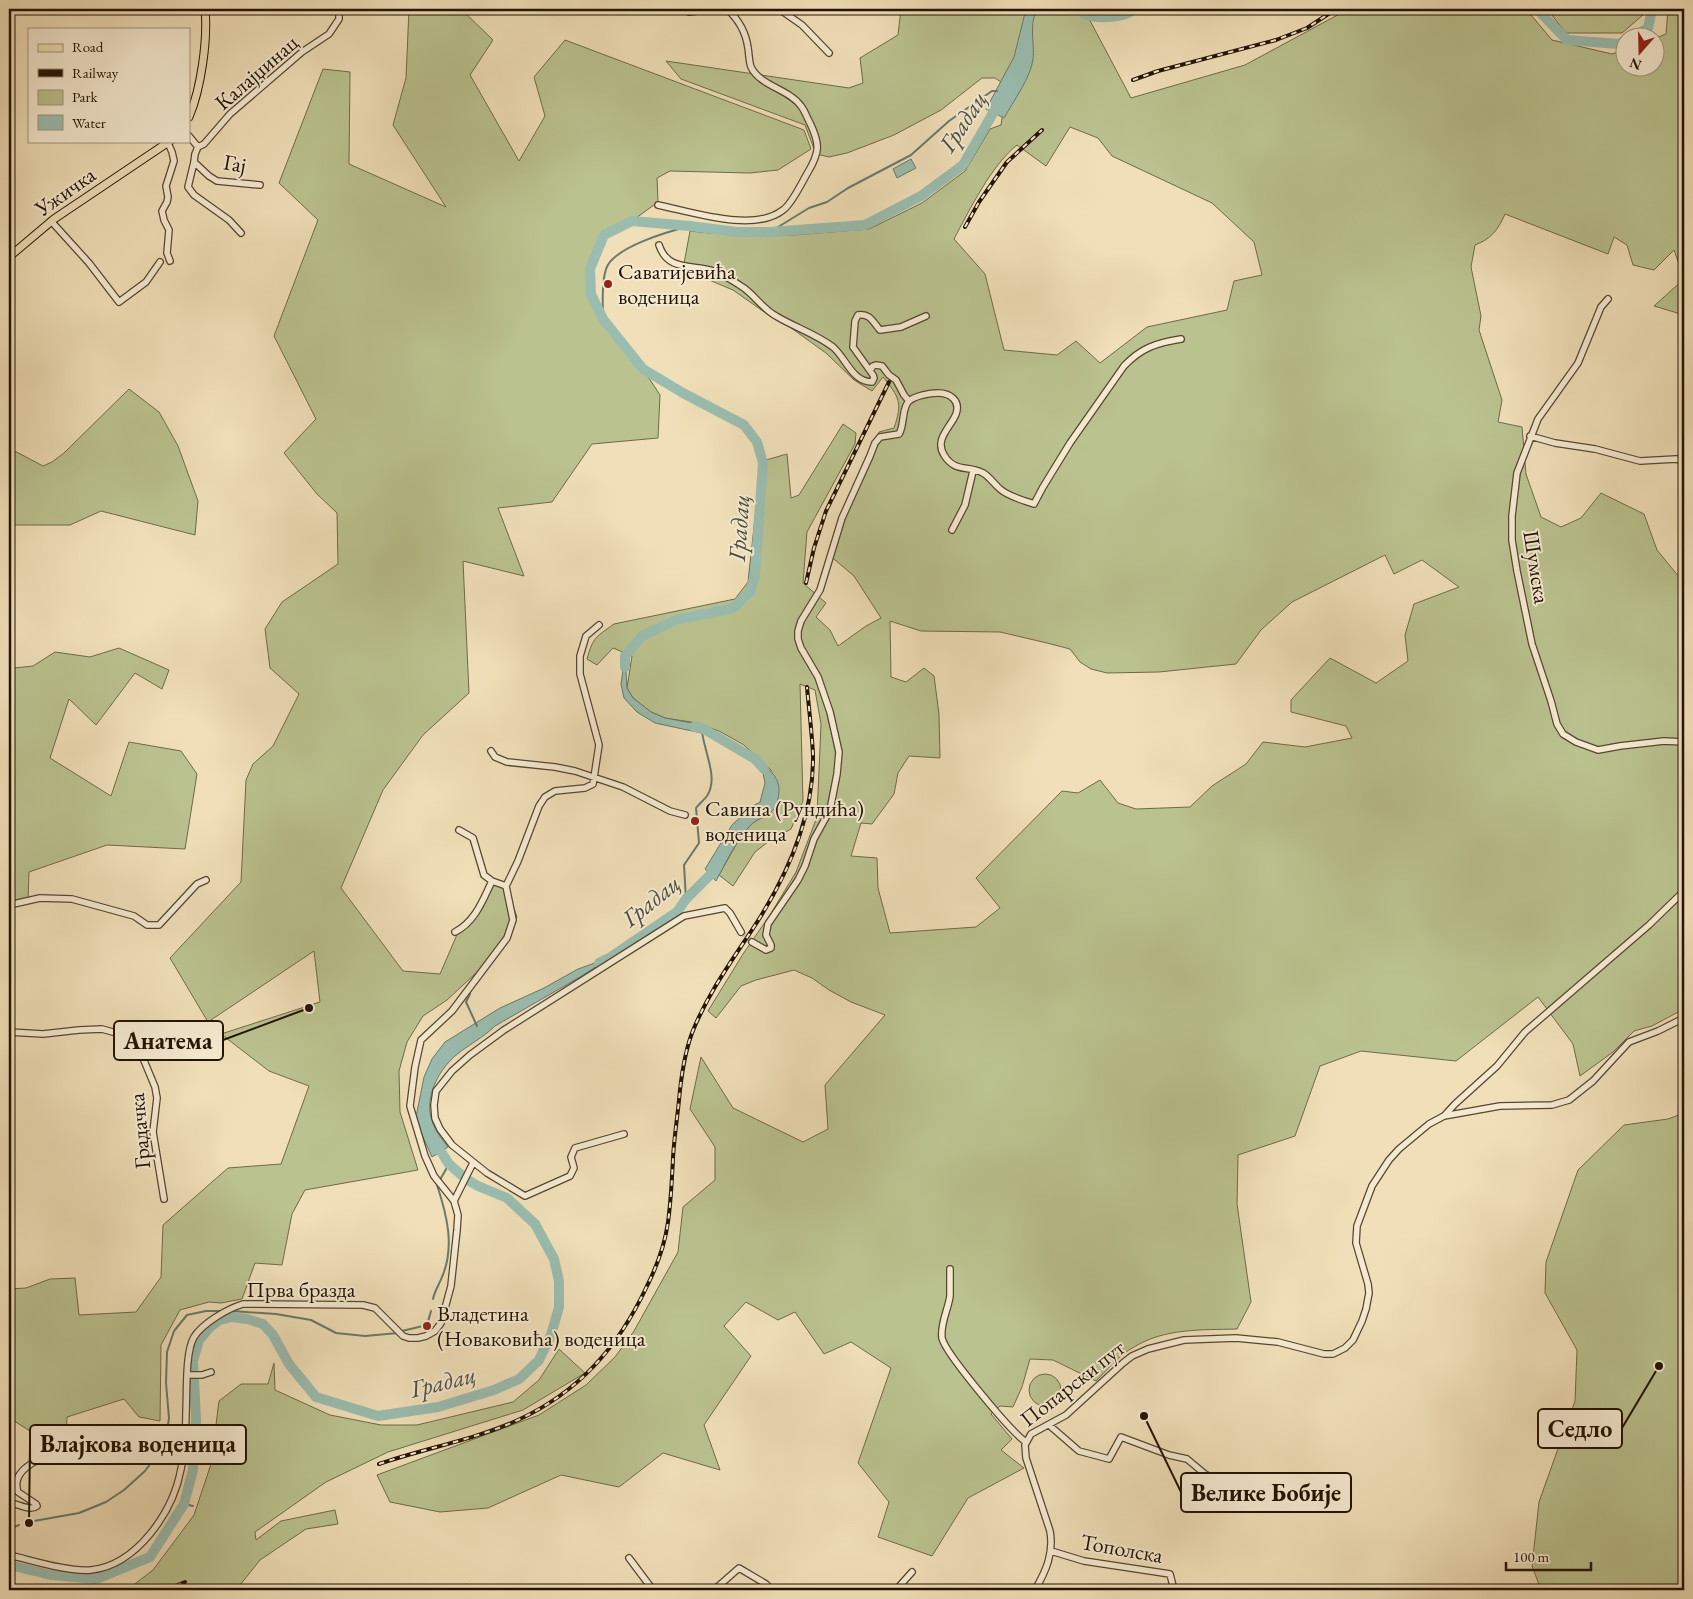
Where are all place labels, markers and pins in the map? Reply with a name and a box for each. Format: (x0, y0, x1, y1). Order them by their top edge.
place label: Саватијевића воденица (618, 257, 736, 311)
marker: Саватијевића воденица (602, 278, 614, 290)
place label: Савина (Рундића) воденица (705, 794, 864, 848)
marker: Савина (Рундића) воденица (689, 815, 701, 827)
callout: Анатема (114, 1021, 223, 1060)
place label: Владетина (Новаковића) воденица (437, 1299, 646, 1353)
marker: Владетина (Новаковића) воденица (421, 1320, 433, 1332)
callout: Седло (1538, 1409, 1622, 1448)
callout: Влајкова воденица (30, 1425, 246, 1464)
callout: Велике Бобије (1181, 1473, 1351, 1512)

